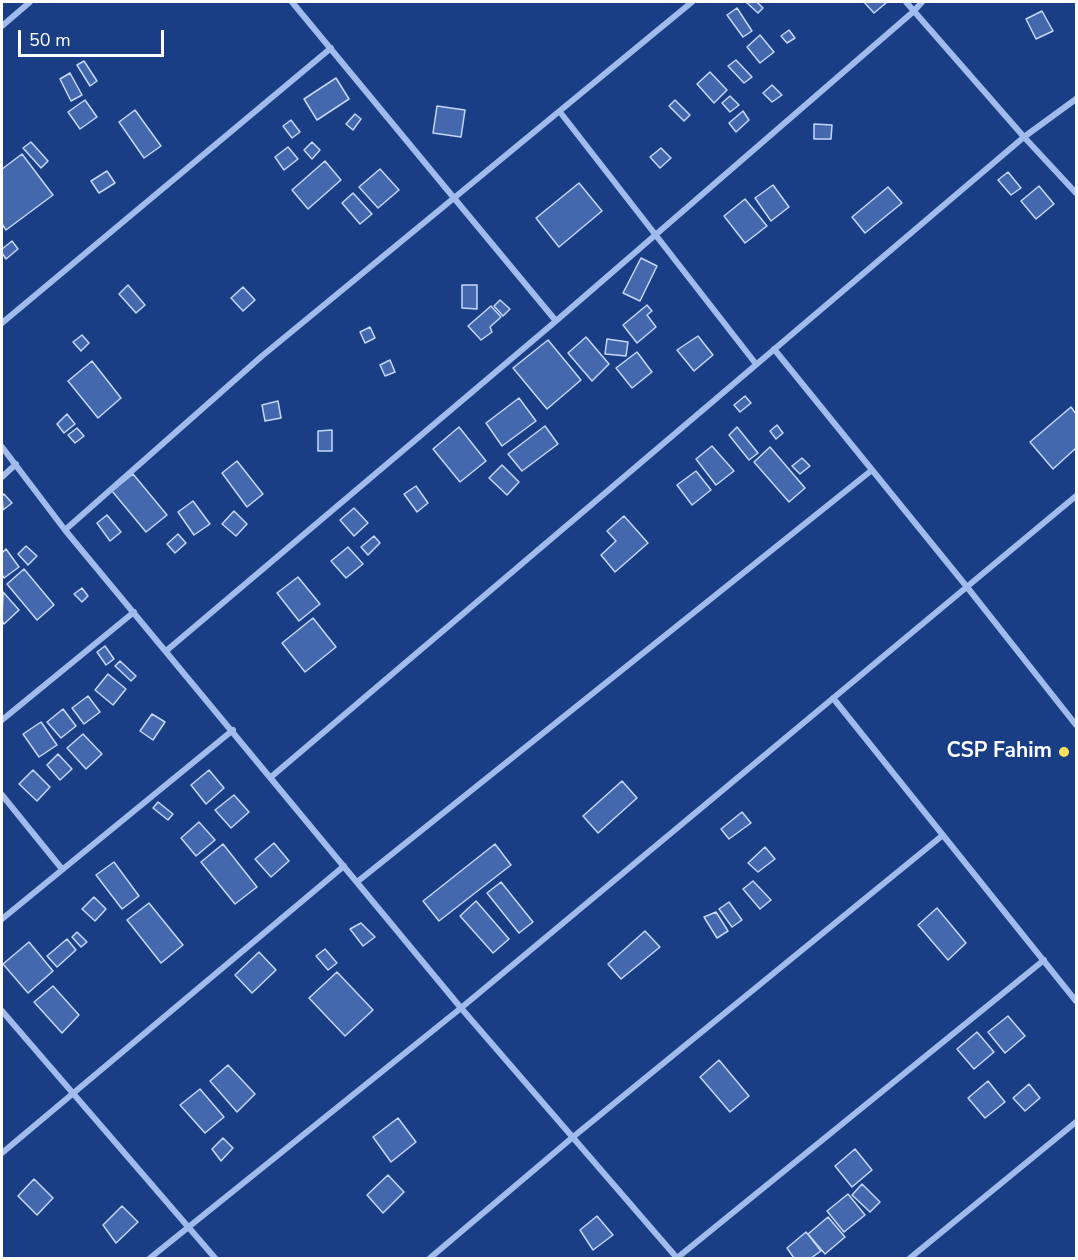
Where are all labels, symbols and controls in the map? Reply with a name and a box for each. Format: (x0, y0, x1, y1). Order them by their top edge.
scale bar (21, 18, 166, 56)
text: 50 m (29, 28, 71, 52)
place label: CSP Fahim (947, 739, 1052, 765)
marker: CSP Fahim (1057, 745, 1071, 759)

